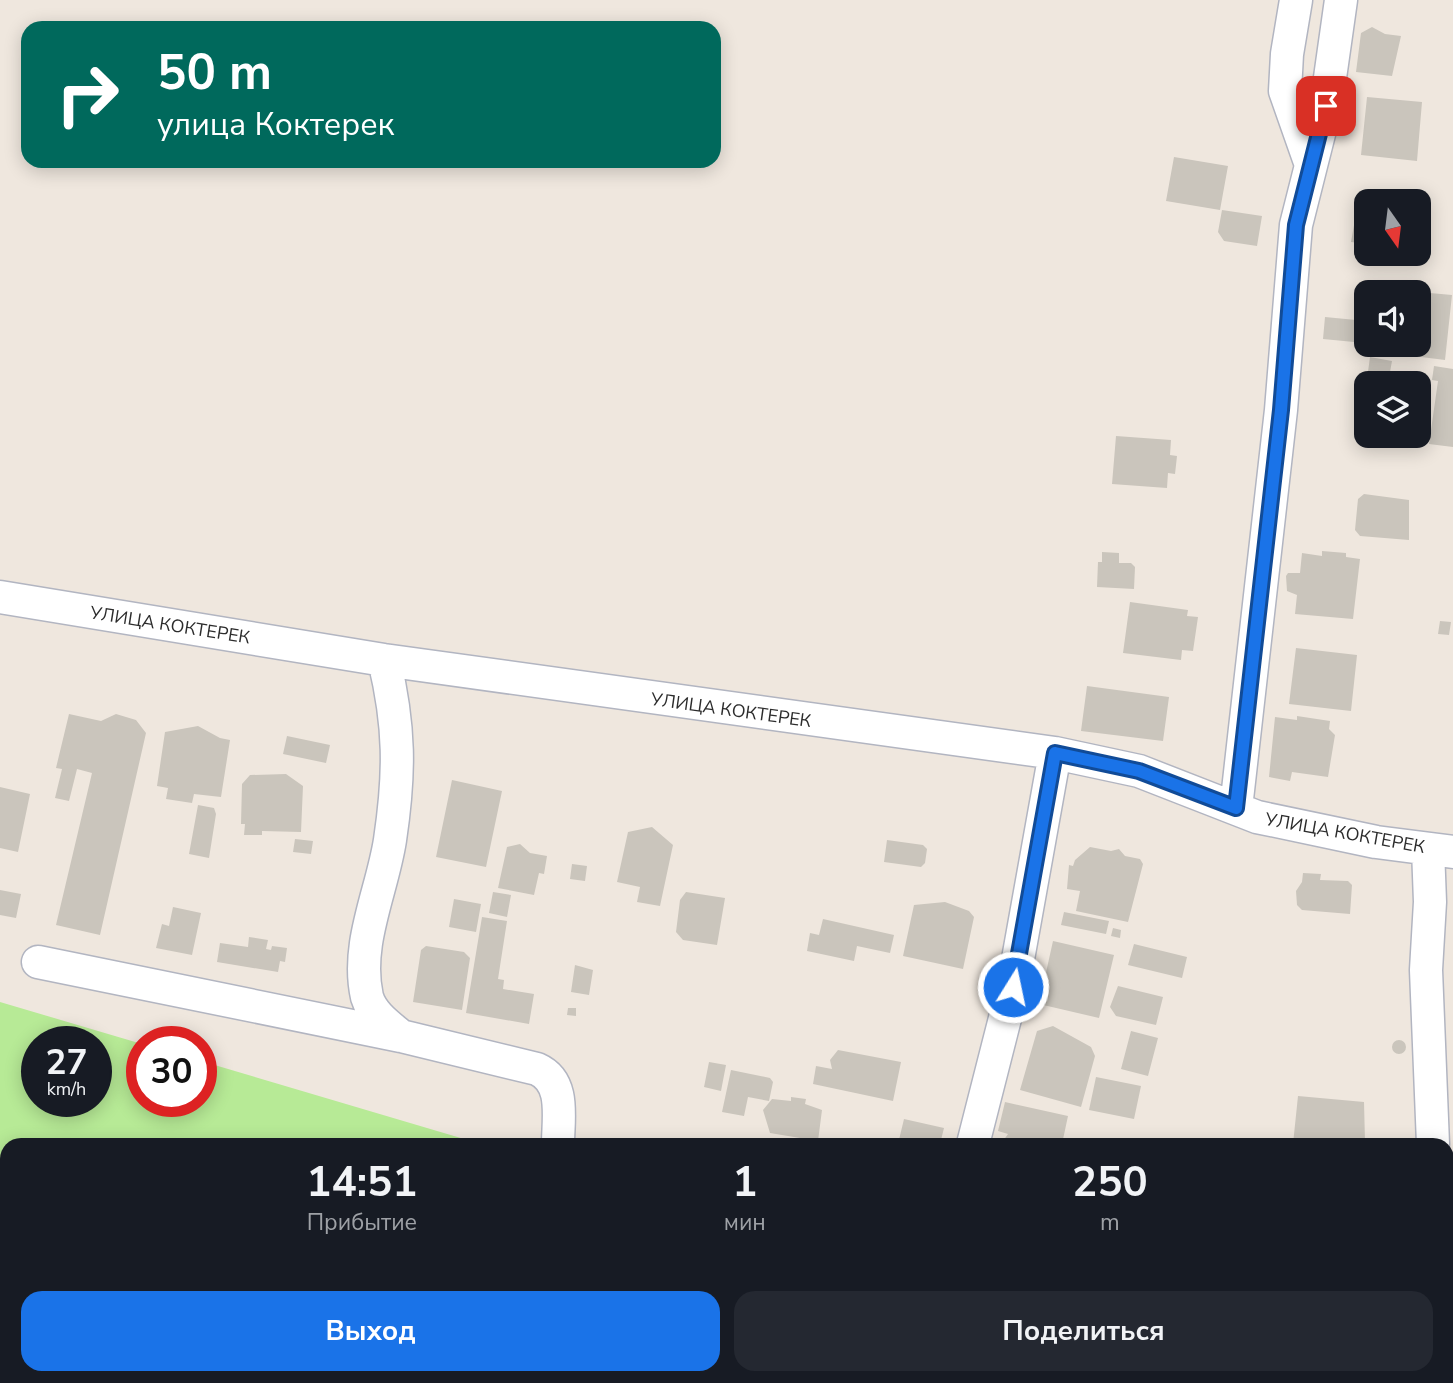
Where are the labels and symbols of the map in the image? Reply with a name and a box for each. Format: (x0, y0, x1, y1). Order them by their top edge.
pin (1296, 76, 1356, 136)
north arrow (1354, 189, 1432, 266)
street label: УЛИЦА КОКТЕРЕК (87, 600, 252, 650)
street label: УЛИЦА КОКТЕРЕК (648, 687, 813, 733)
street label: УЛИЦА КОКТЕРЕК (1262, 807, 1427, 859)
position arrow (976, 950, 1050, 1024)
speed limit sign: 30 (126, 1026, 217, 1117)

